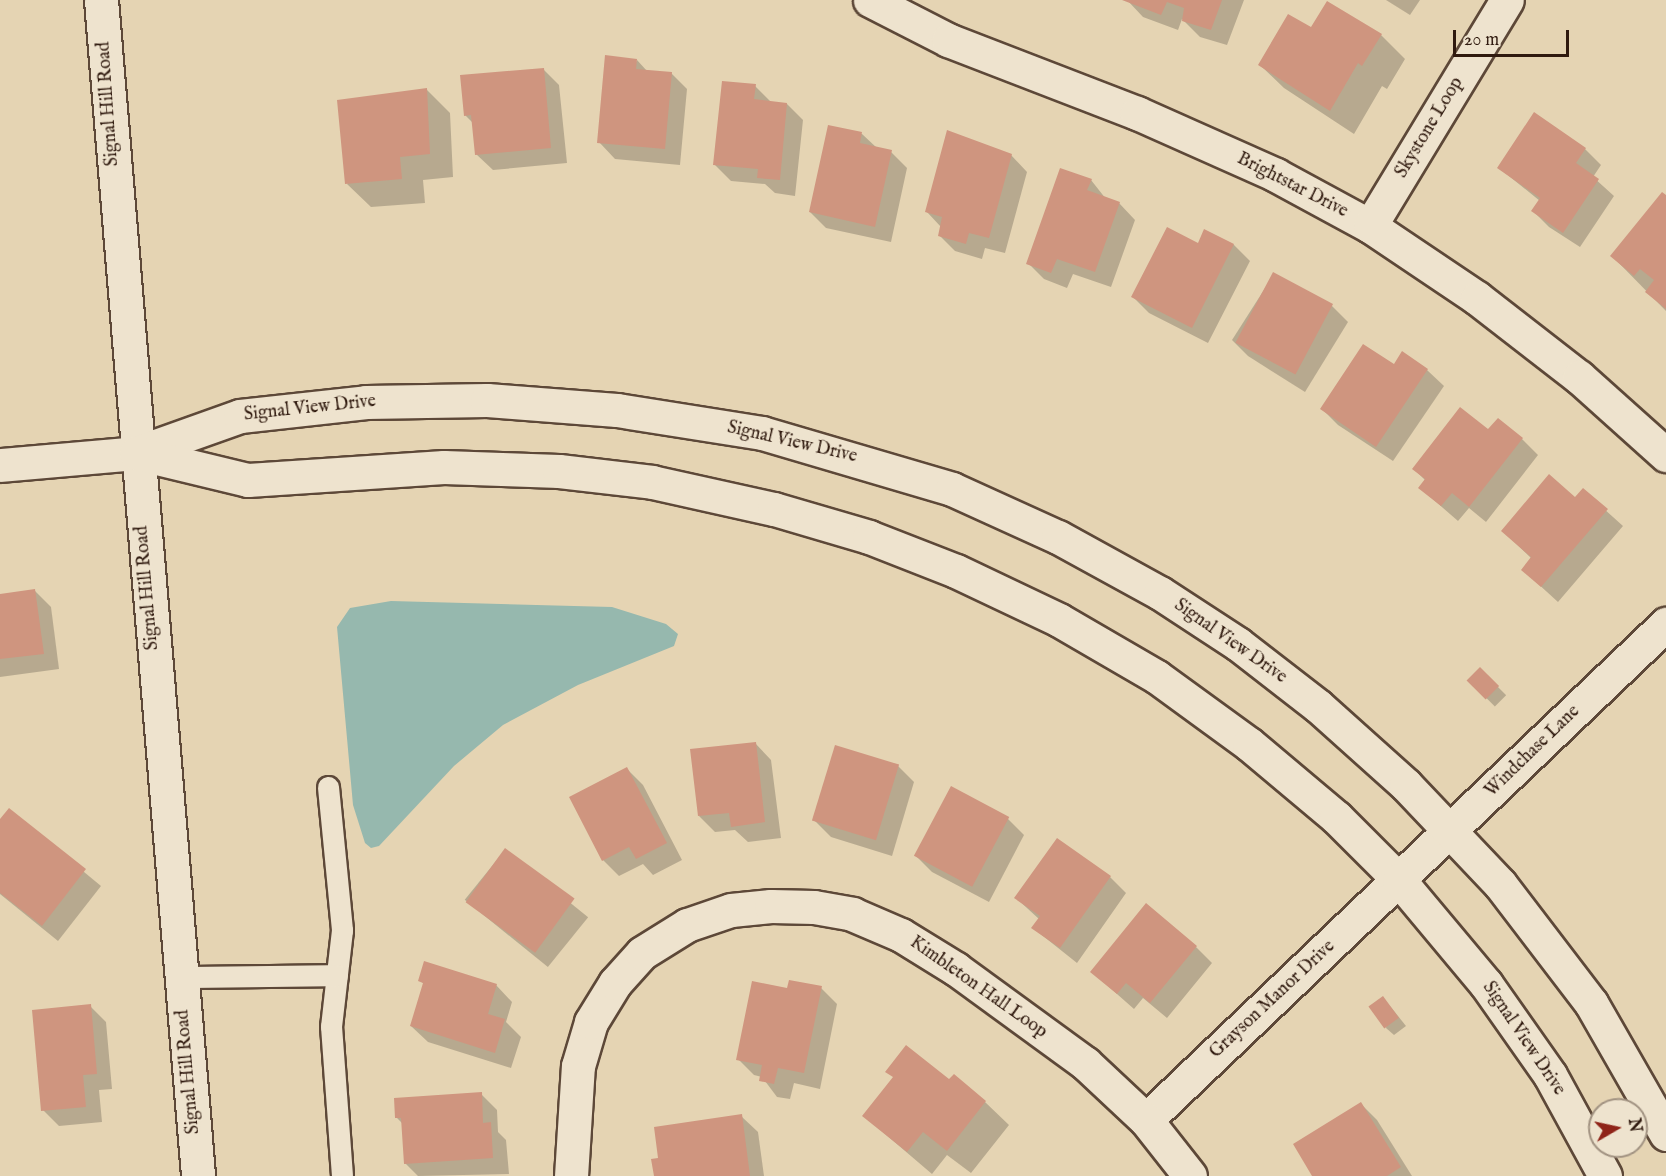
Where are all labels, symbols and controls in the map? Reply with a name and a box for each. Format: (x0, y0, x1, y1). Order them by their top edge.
scale bar (1456, 18, 1572, 56)
text: 20 m (1464, 29, 1499, 52)
street label: Signal Hill Road (94, 41, 124, 167)
street label: Skystone Loop (1391, 74, 1469, 182)
street label: Brightstar Drive (1233, 149, 1351, 223)
street label: Signal View Drive (243, 391, 377, 427)
street label: Signal View Drive (725, 418, 859, 468)
street label: Signal Hill Road (132, 525, 164, 651)
street label: Signal View Drive (1170, 595, 1290, 689)
street label: Windchase Lane (1481, 701, 1585, 803)
street label: Kimbleton Hall Loop (905, 932, 1051, 1044)
street label: Grayson Manor Drive (1206, 936, 1340, 1064)
street label: Signal View Drive (1477, 978, 1569, 1100)
street label: Signal Hill Road (173, 1009, 205, 1135)
north arrow (1588, 1098, 1648, 1158)
text: N (1623, 1117, 1645, 1134)

